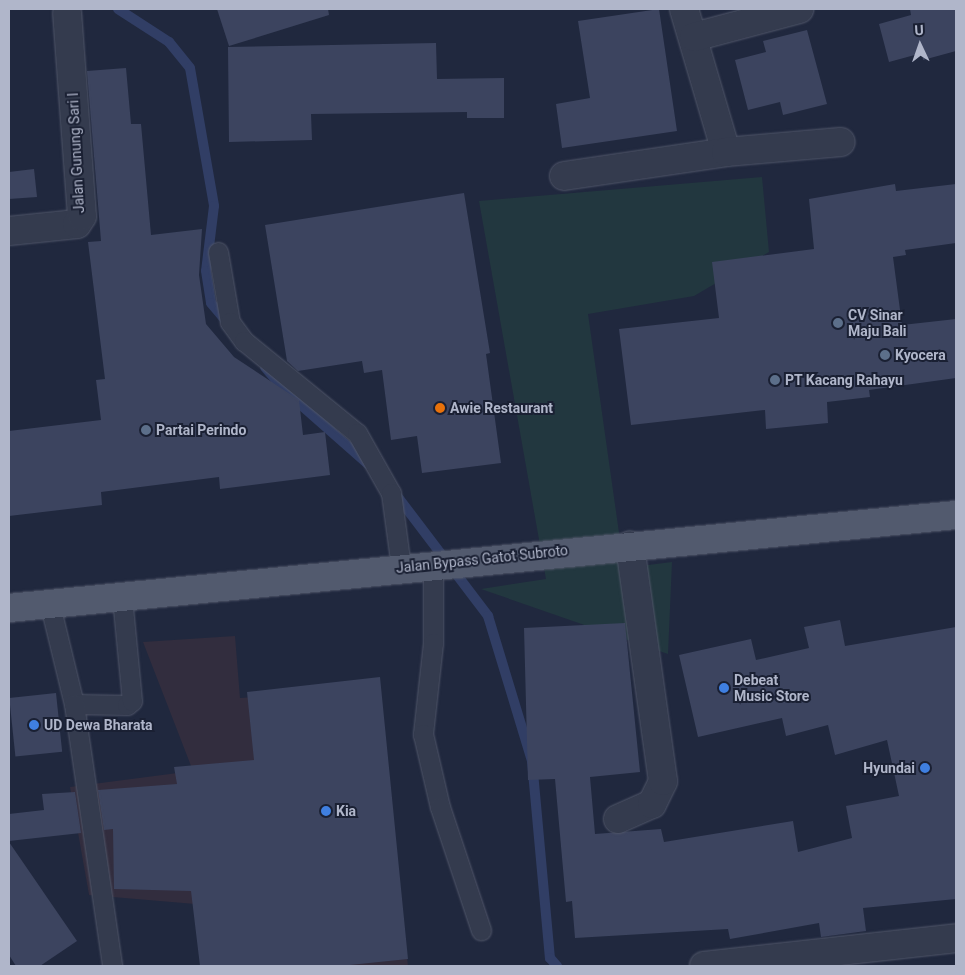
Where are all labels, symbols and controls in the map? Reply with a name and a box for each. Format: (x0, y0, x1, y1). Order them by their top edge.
north arrow (895, 20, 945, 70)
text: U (914, 22, 924, 38)
street label: Jalan Gunung Sari I (64, 92, 88, 214)
place label: CV Sinar Maju Bali (848, 307, 907, 340)
marker: CV Sinar Maju Bali (832, 317, 844, 329)
place label: Kyocera (895, 347, 946, 363)
marker: Kyocera (879, 349, 891, 361)
place label: PT Kacang Rahayu (785, 372, 903, 388)
marker: PT Kacang Rahayu (769, 374, 781, 386)
place label: Awie Restaurant (450, 400, 553, 416)
marker: Awie Restaurant (434, 402, 446, 414)
place label: Partai Perindo (156, 422, 246, 438)
marker: Partai Perindo (140, 424, 152, 436)
street label: Jalan Bypass Gatot Subroto (395, 542, 569, 576)
place label: Debeat Music Store (734, 672, 809, 704)
marker: Debeat Music Store (718, 682, 730, 694)
place label: UD Dewa Bharata (44, 717, 153, 733)
marker: UD Dewa Bharata (28, 719, 40, 731)
place label: Hyundai (863, 760, 915, 776)
marker: Hyundai (919, 762, 931, 774)
place label: Kia (336, 803, 356, 819)
marker: Kia (320, 805, 332, 817)

